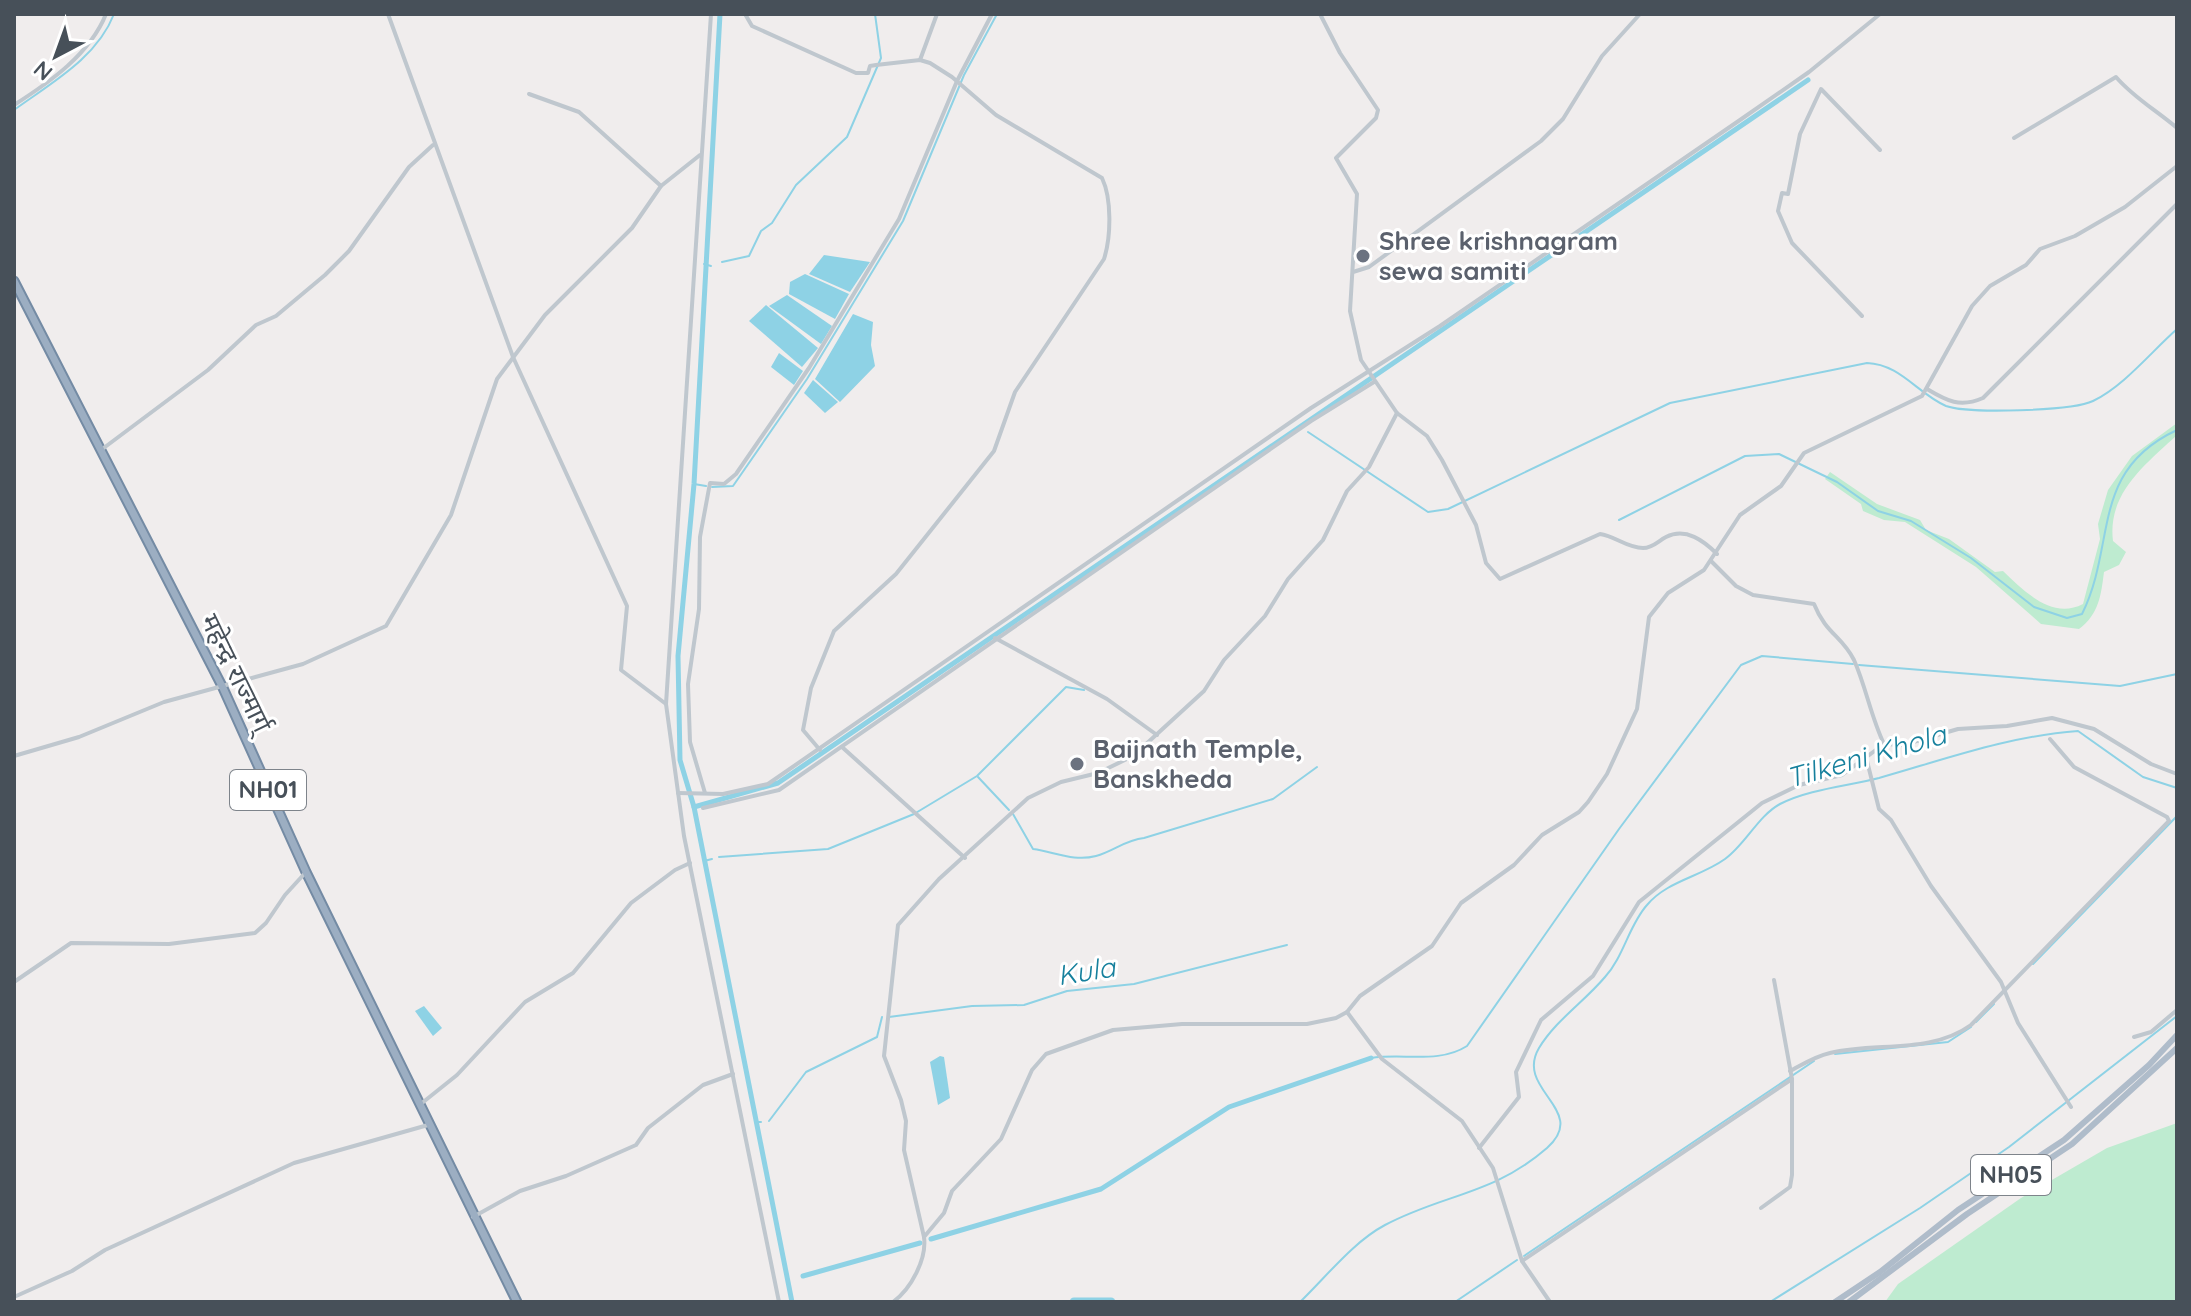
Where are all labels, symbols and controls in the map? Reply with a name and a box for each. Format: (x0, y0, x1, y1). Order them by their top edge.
north arrow (16, 16, 96, 96)
text: N (28, 55, 58, 87)
place label: Shree krishnagram sewa samiti (1379, 224, 1618, 287)
marker: Shree krishnagram sewa samiti (1354, 247, 1372, 265)
street label: महेन्द्र राज्मार्ग् (194, 608, 281, 741)
water label: Tilkeni Khola (1782, 715, 1952, 795)
place label: Baijnath Temple, Banskheda (1093, 732, 1303, 795)
marker: Baijnath Temple, Banskheda (1068, 755, 1086, 773)
road number: NH01 (230, 770, 306, 810)
water label: Kula (1055, 948, 1119, 992)
road number: NH05 (1971, 1155, 2051, 1195)

